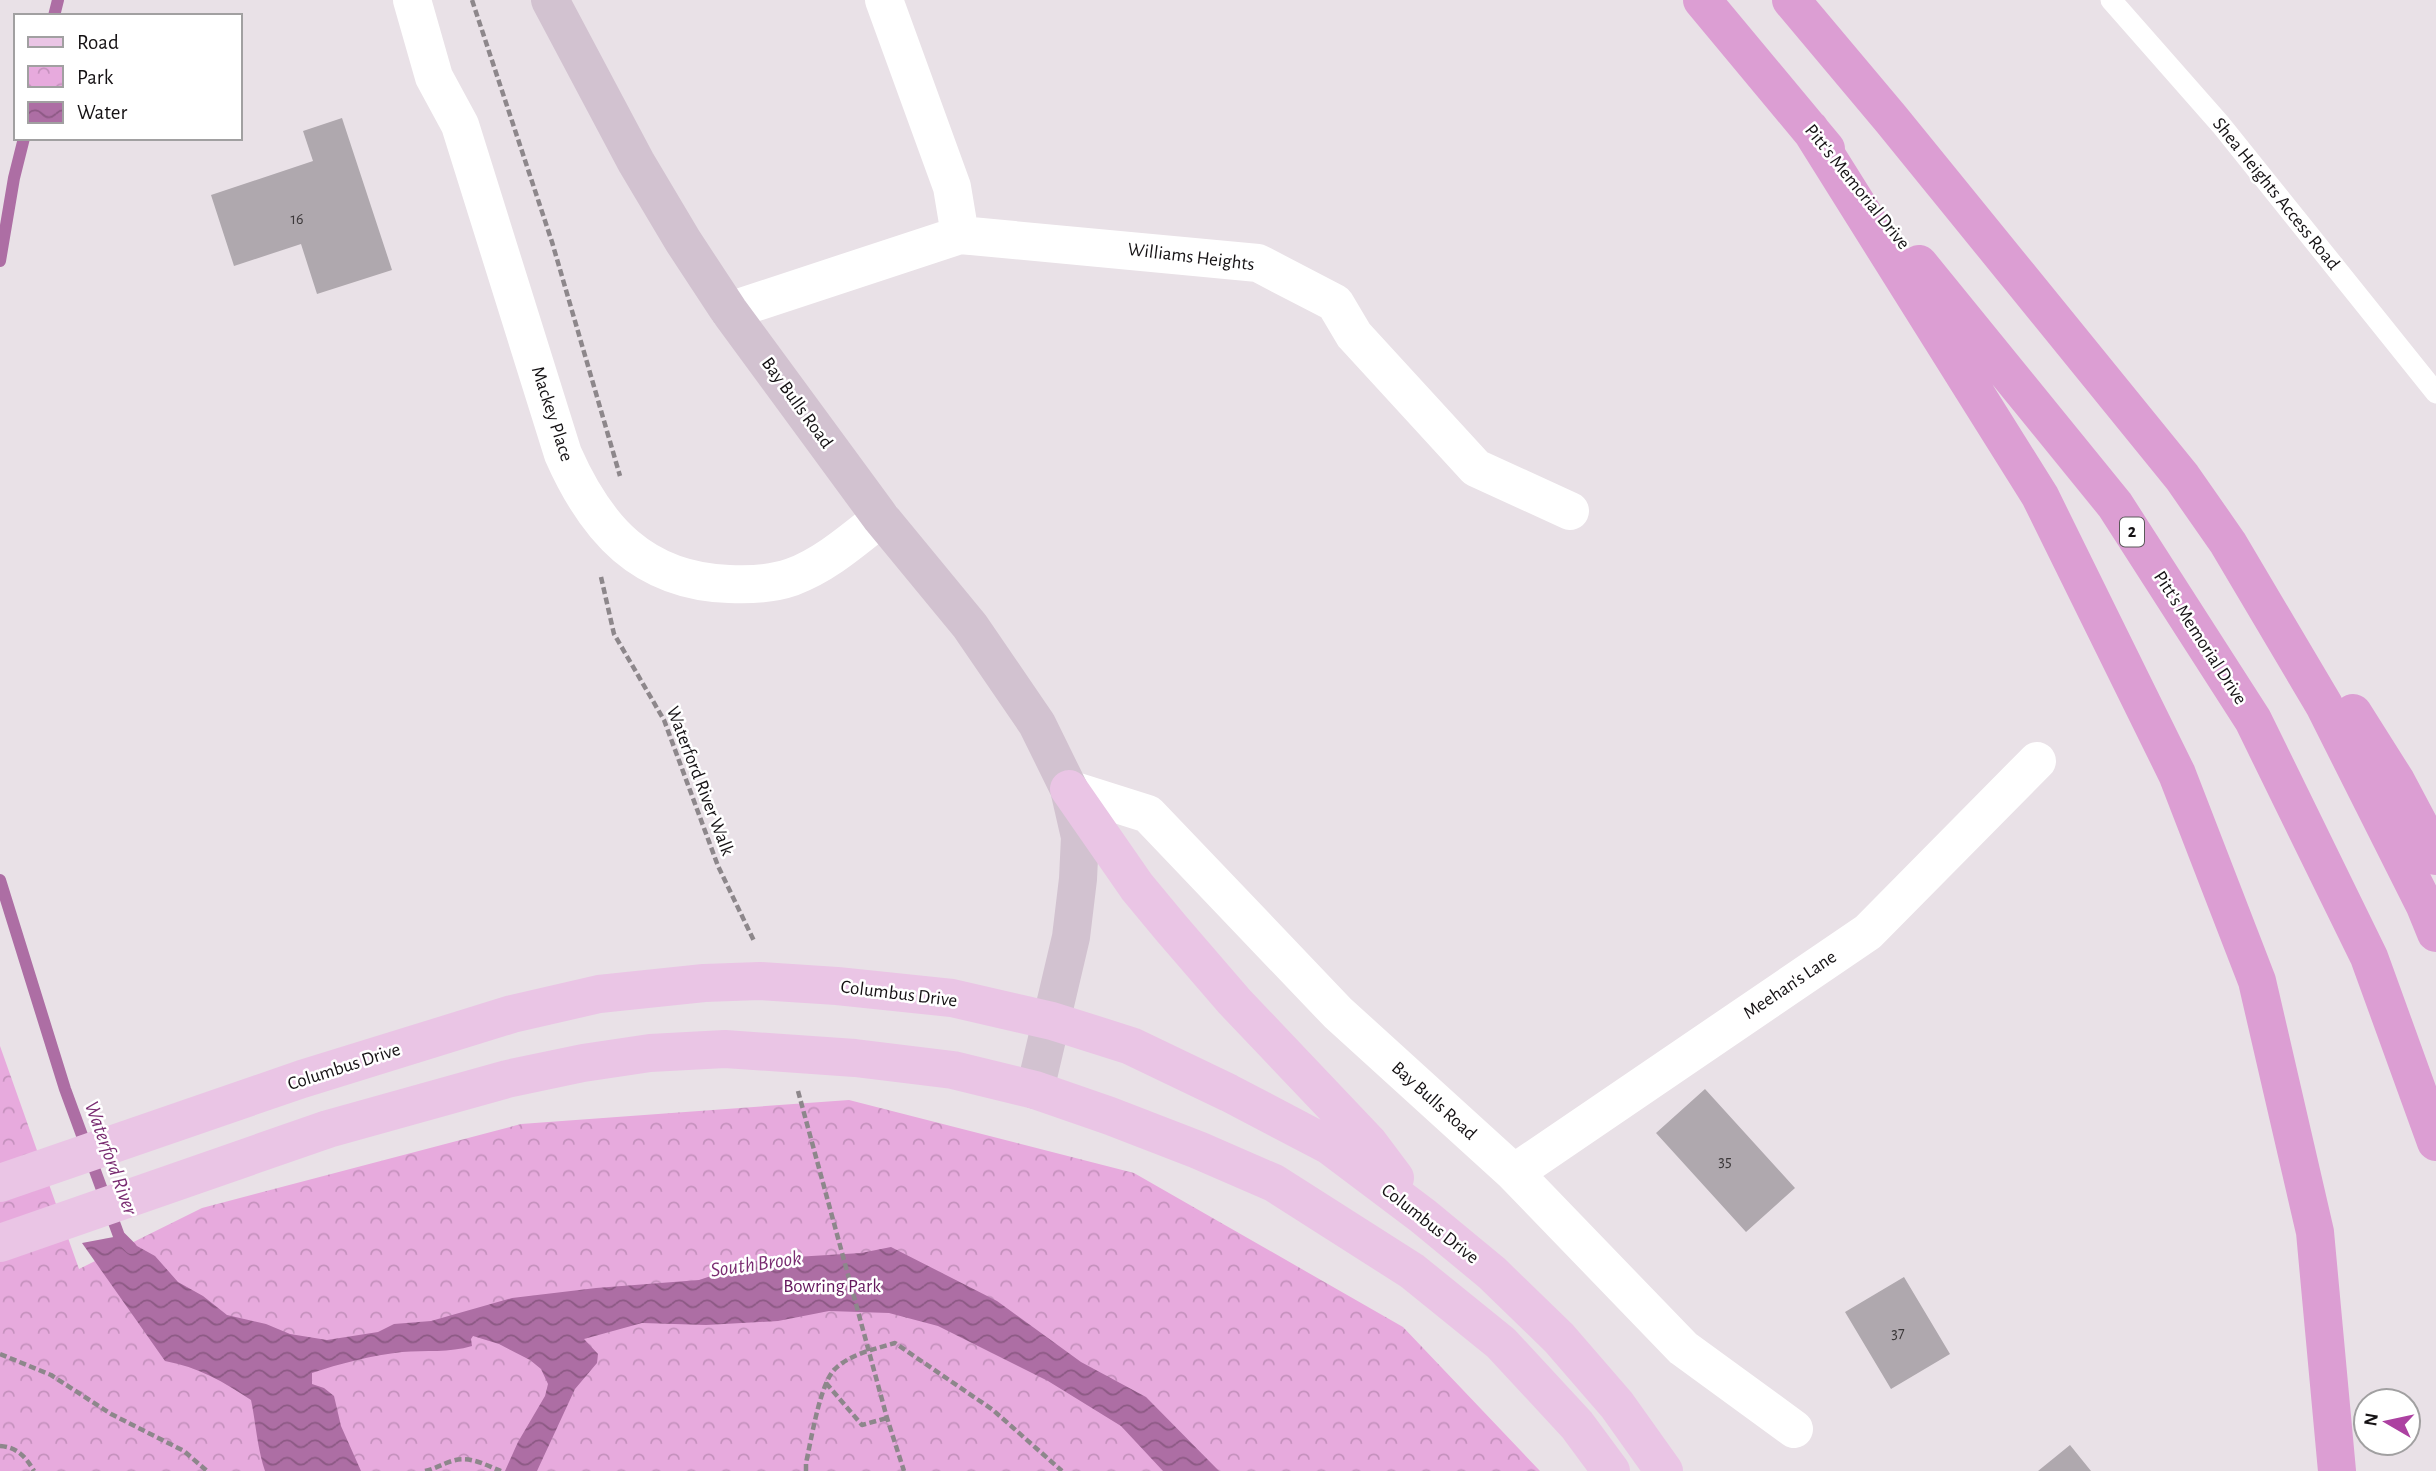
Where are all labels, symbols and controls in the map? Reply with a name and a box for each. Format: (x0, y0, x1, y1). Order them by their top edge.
legend (14, 14, 242, 140)
text: Road (77, 32, 119, 53)
text: Park (77, 67, 114, 88)
text: Water (77, 102, 127, 123)
street label: Shea Heights Access Road (2209, 114, 2343, 274)
street label: Pitt's Memorial Drive (1801, 121, 1913, 253)
house number: 16 (290, 211, 304, 227)
street label: Williams Heights (1126, 240, 1256, 274)
street label: Bay Bulls Road (758, 354, 836, 452)
street label: Mackey Place (528, 364, 576, 464)
road number: 2 (2120, 518, 2144, 546)
street label: Pitt's Memorial Drive (2150, 568, 2250, 708)
street label: Waterford River Walk (663, 704, 737, 858)
street label: Meehan's Lane (1740, 947, 1840, 1023)
street label: Columbus Drive (840, 977, 958, 1011)
street label: Columbus Drive (285, 1040, 403, 1094)
street label: Bay Bulls Road (1388, 1058, 1480, 1144)
water label: Waterford River (81, 1098, 142, 1219)
house number: 35 (1718, 1153, 1732, 1169)
street label: Columbus Drive (1378, 1180, 1482, 1268)
water label: South Brook (709, 1247, 803, 1281)
park label: Bowring Park (783, 1277, 881, 1296)
house number: 37 (1891, 1325, 1905, 1341)
north arrow (2352, 1387, 2422, 1457)
text: N (2361, 1412, 2382, 1428)

